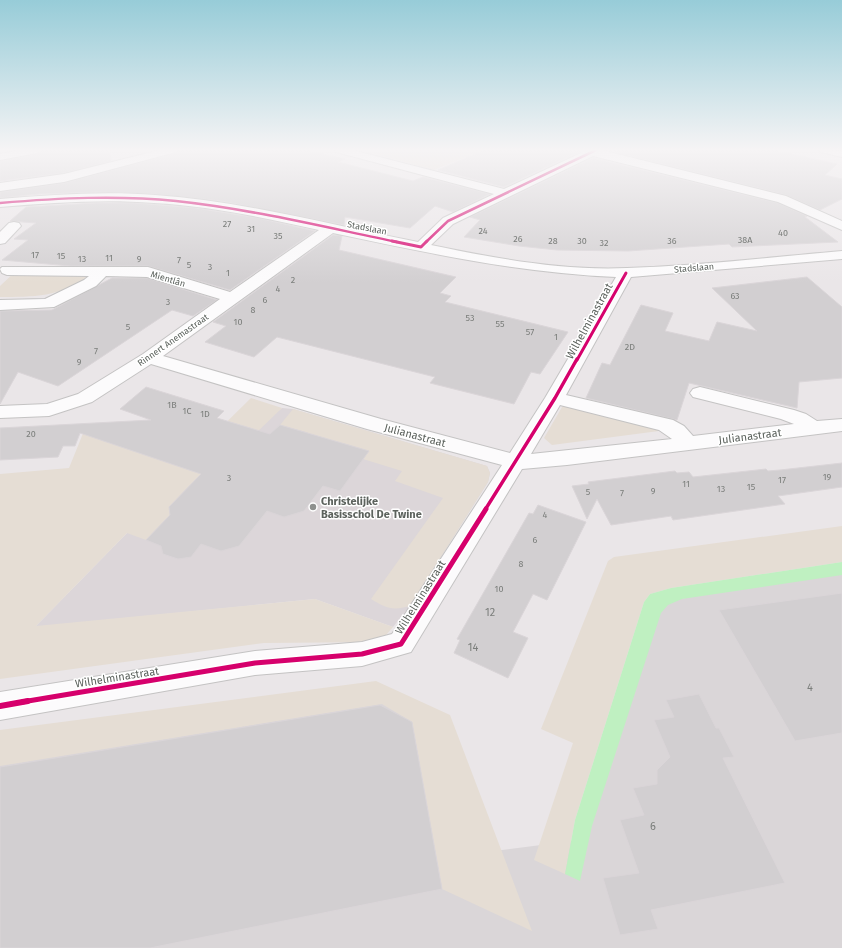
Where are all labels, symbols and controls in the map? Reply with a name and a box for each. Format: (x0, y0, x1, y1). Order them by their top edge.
house number: 27 (223, 219, 231, 229)
street label: Stadslaan (346, 219, 388, 237)
house number: 31 (247, 224, 255, 234)
house number: 24 (478, 226, 488, 236)
house number: 40 (778, 228, 788, 238)
house number: 35 (273, 231, 283, 241)
house number: 26 (513, 234, 523, 244)
house number: 38A (738, 235, 753, 245)
house number: 28 (548, 236, 558, 246)
house number: 30 (577, 236, 587, 246)
house number: 36 (667, 236, 677, 246)
house number: 32 (600, 238, 608, 248)
house number: 17 (31, 250, 39, 260)
house number: 15 (57, 251, 66, 261)
house number: 11 (105, 253, 113, 263)
house number: 13 (78, 254, 86, 264)
house number: 9 (137, 254, 142, 264)
house number: 7 (177, 255, 181, 265)
house number: 5 (187, 260, 192, 270)
street label: Stadslaan (674, 261, 714, 275)
house number: 3 (208, 262, 212, 272)
house number: 1 (226, 268, 230, 278)
street label: Mientlân (149, 269, 187, 289)
house number: 2 (291, 275, 295, 285)
street label: Wilhelminastraat (563, 281, 616, 361)
house number: 4 (276, 284, 281, 294)
house number: 63 (730, 291, 740, 301)
house number: 6 (263, 295, 268, 305)
house number: 3 (166, 297, 170, 307)
house number: 8 (251, 305, 256, 315)
street label: Rinnert Anemastraat (136, 311, 211, 368)
house number: 53 (466, 313, 474, 323)
house number: 10 (234, 317, 242, 327)
house number: 55 (496, 319, 505, 329)
house number: 5 (126, 322, 131, 332)
house number: 57 (526, 327, 534, 337)
house number: 1 (554, 332, 558, 342)
house number: 2D (625, 342, 635, 352)
house number: 7 (94, 346, 98, 356)
house number: 9 (77, 357, 82, 367)
house number: 1B (167, 400, 177, 410)
house number: 1C (183, 406, 191, 416)
house number: 1D (200, 409, 210, 419)
street label: Julianastraat (383, 421, 447, 450)
street label: Julianastraat (718, 426, 782, 447)
house number: 20 (26, 429, 36, 439)
house number: 19 (823, 472, 832, 482)
house number: 3 (227, 473, 231, 483)
house number: 17 (778, 475, 786, 485)
house number: 11 (682, 479, 690, 489)
house number: 15 (747, 482, 756, 492)
house number: 13 (717, 484, 725, 494)
house number: 9 (651, 486, 656, 496)
house number: 5 (586, 487, 591, 497)
house number: 7 (620, 488, 624, 498)
place label: Christelijke Basisschol De Twine (321, 495, 422, 521)
marker: Christelijke Basisschol De Twine (308, 502, 318, 512)
house number: 4 (543, 510, 548, 520)
house number: 6 (533, 535, 538, 545)
street label: Wilhelminastraat (392, 558, 448, 637)
house number: 8 (519, 559, 524, 569)
house number: 10 (495, 584, 503, 594)
house number: 12 (485, 606, 495, 619)
house number: 14 (468, 641, 478, 654)
street label: Wilhelminastraat (74, 664, 160, 691)
house number: 4 (807, 681, 813, 694)
house number: 6 (650, 820, 656, 833)

